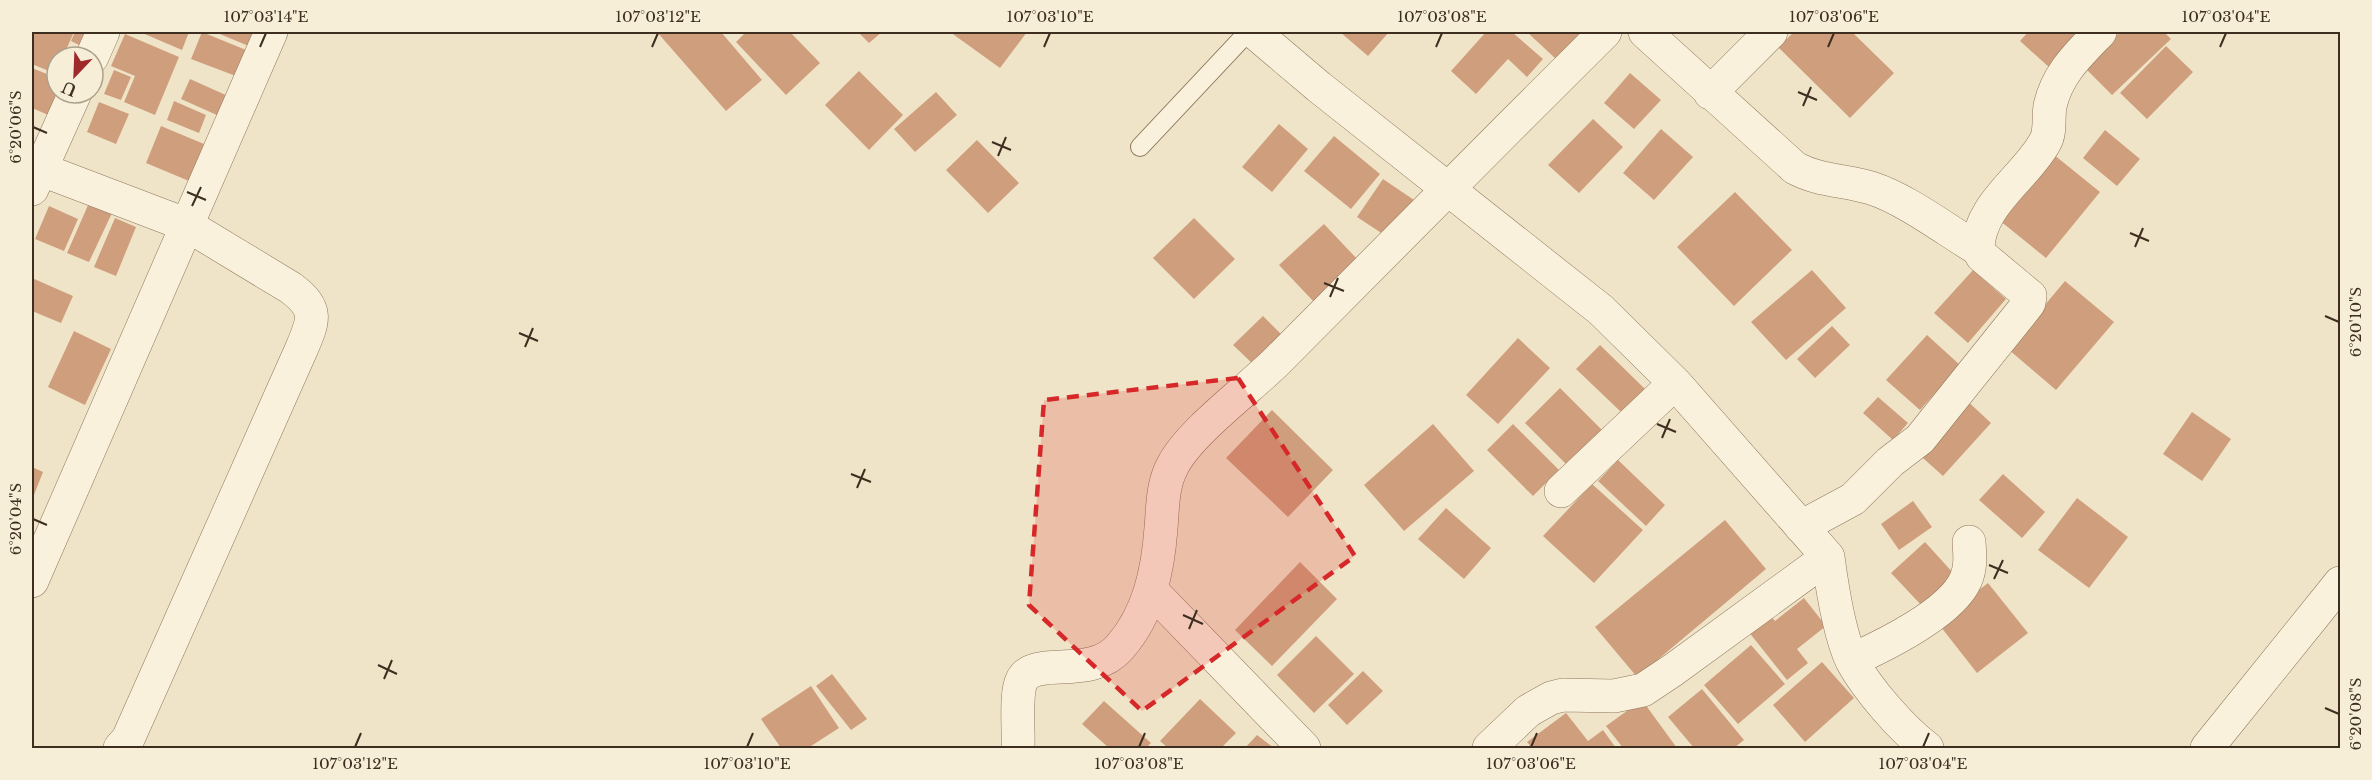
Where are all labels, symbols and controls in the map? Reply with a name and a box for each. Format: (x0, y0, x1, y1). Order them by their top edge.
text: 107°03'14"E (224, 7, 309, 26)
text: 107°03'12"E (615, 7, 701, 26)
text: 107°03'10"E (1006, 7, 1094, 26)
text: 107°03'08"E (1397, 7, 1487, 26)
text: 107°03'06"E (1789, 7, 1879, 26)
text: 107°03'04"E (2182, 7, 2271, 26)
north arrow (45, 45, 105, 105)
text: U (59, 77, 80, 101)
text: 6°20'06"S (6, 90, 25, 164)
text: 6°20'10"S (2346, 287, 2365, 357)
text: 6°20'04"S (6, 483, 25, 555)
text: 6°20'08"S (2346, 678, 2365, 751)
text: 107°03'12"E (312, 754, 398, 773)
text: 107°03'10"E (703, 754, 791, 773)
text: 107°03'08"E (1094, 754, 1184, 773)
text: 107°03'06"E (1486, 754, 1576, 773)
text: 107°03'04"E (1879, 754, 1968, 773)

